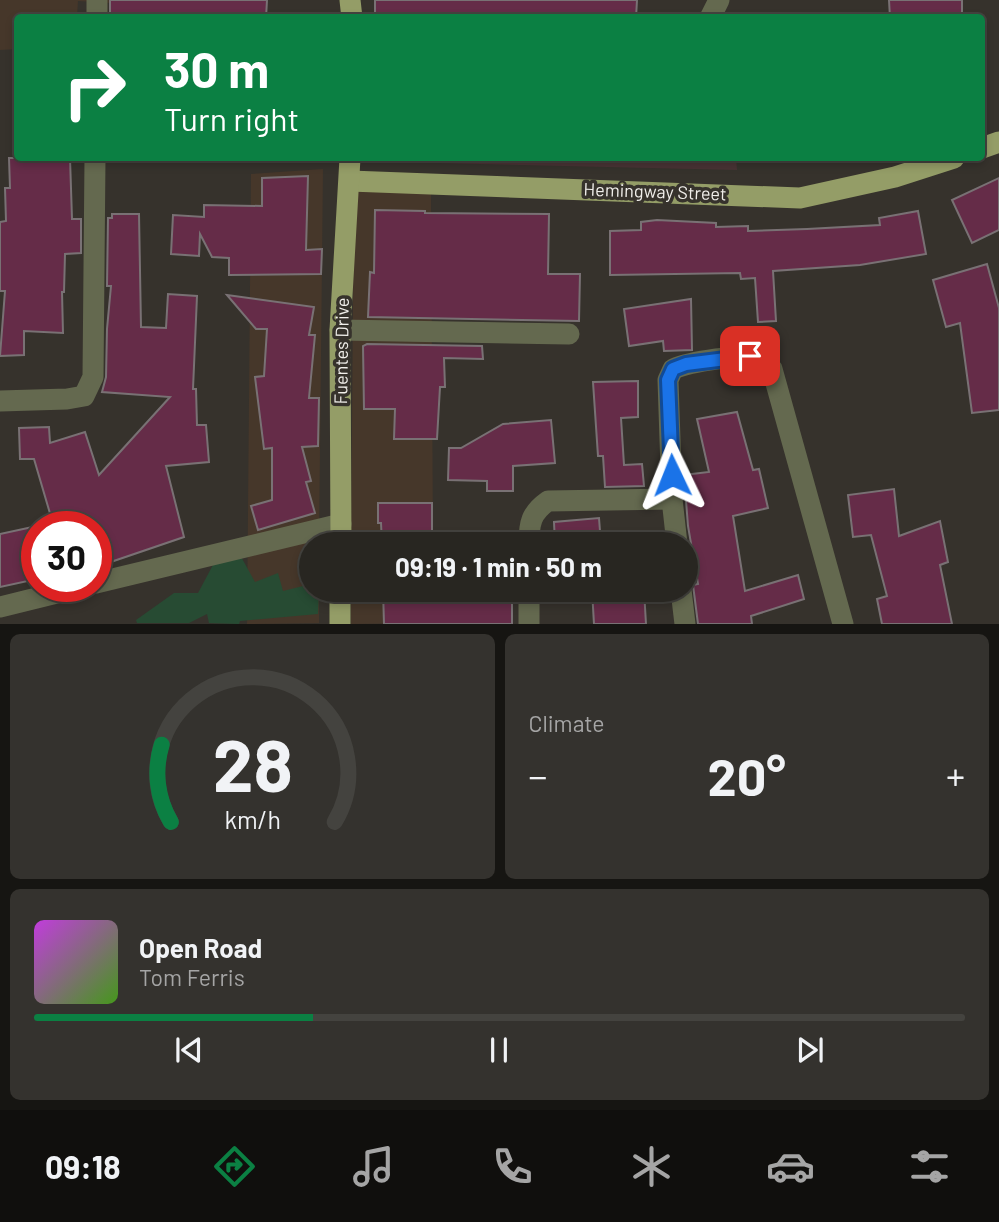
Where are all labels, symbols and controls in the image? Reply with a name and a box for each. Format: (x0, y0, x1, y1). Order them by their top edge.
text: 30 m (164, 39, 269, 98)
icon: right (49, 42, 140, 133)
text: Turn right (164, 99, 299, 137)
street label: Hemingway Street (583, 178, 727, 204)
street label: Fuentes Drive (329, 297, 353, 405)
pin (720, 326, 780, 386)
icon: arrive (731, 337, 769, 375)
position arrow (635, 438, 709, 512)
speed limit sign: 30 (21, 511, 112, 602)
text: 09:19 · 1 min · 50 m (395, 551, 602, 582)
text: Climate (529, 709, 605, 737)
text: 28 (212, 720, 292, 808)
text: 20° (708, 744, 786, 806)
text: − (529, 752, 548, 798)
text: + (946, 752, 965, 798)
text: km/h (224, 804, 281, 834)
text: Open Road (139, 932, 262, 963)
text: Tom Ferris (139, 963, 245, 991)
icon: previous (170, 1031, 208, 1069)
icon: pause (480, 1031, 518, 1069)
icon: next (791, 1031, 829, 1069)
icon: directions (210, 1142, 259, 1191)
icon: music (349, 1142, 398, 1191)
icon: phone (488, 1142, 537, 1191)
icon: climate (627, 1142, 676, 1191)
icon: car (766, 1142, 815, 1191)
icon: filters (905, 1142, 954, 1191)
text: 09:18 (45, 1147, 120, 1185)

